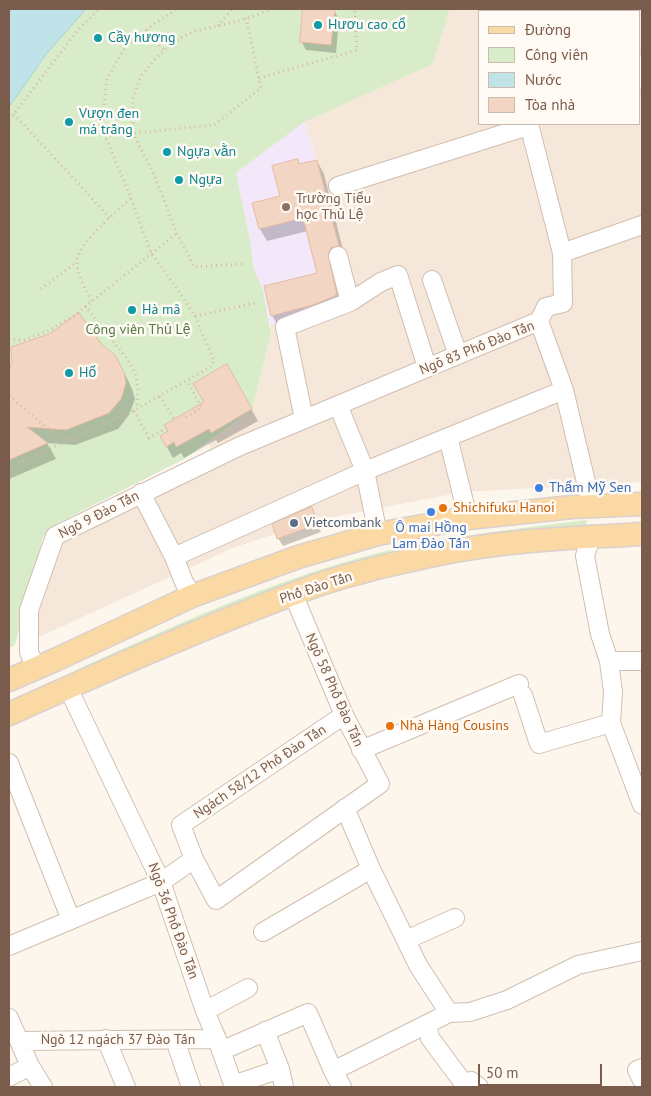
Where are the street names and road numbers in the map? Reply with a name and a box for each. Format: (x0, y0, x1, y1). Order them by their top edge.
street label: Ngõ 83 Phố Đào Tấn (417, 317, 537, 379)
street label: Ngõ 9 Đào Tấn (56, 487, 142, 543)
street label: Phố Đào Tấn (278, 568, 354, 608)
street label: Ngõ 58 Phố Đào Tấn (301, 631, 367, 749)
street label: Ngách 58/12 Phố Đào Tấn (191, 721, 329, 823)
street label: Ngõ 36 Phố Đào Tấn (144, 861, 202, 981)
street label: Ngõ 12 ngách 37 Đào Tấn (41, 1032, 195, 1048)

